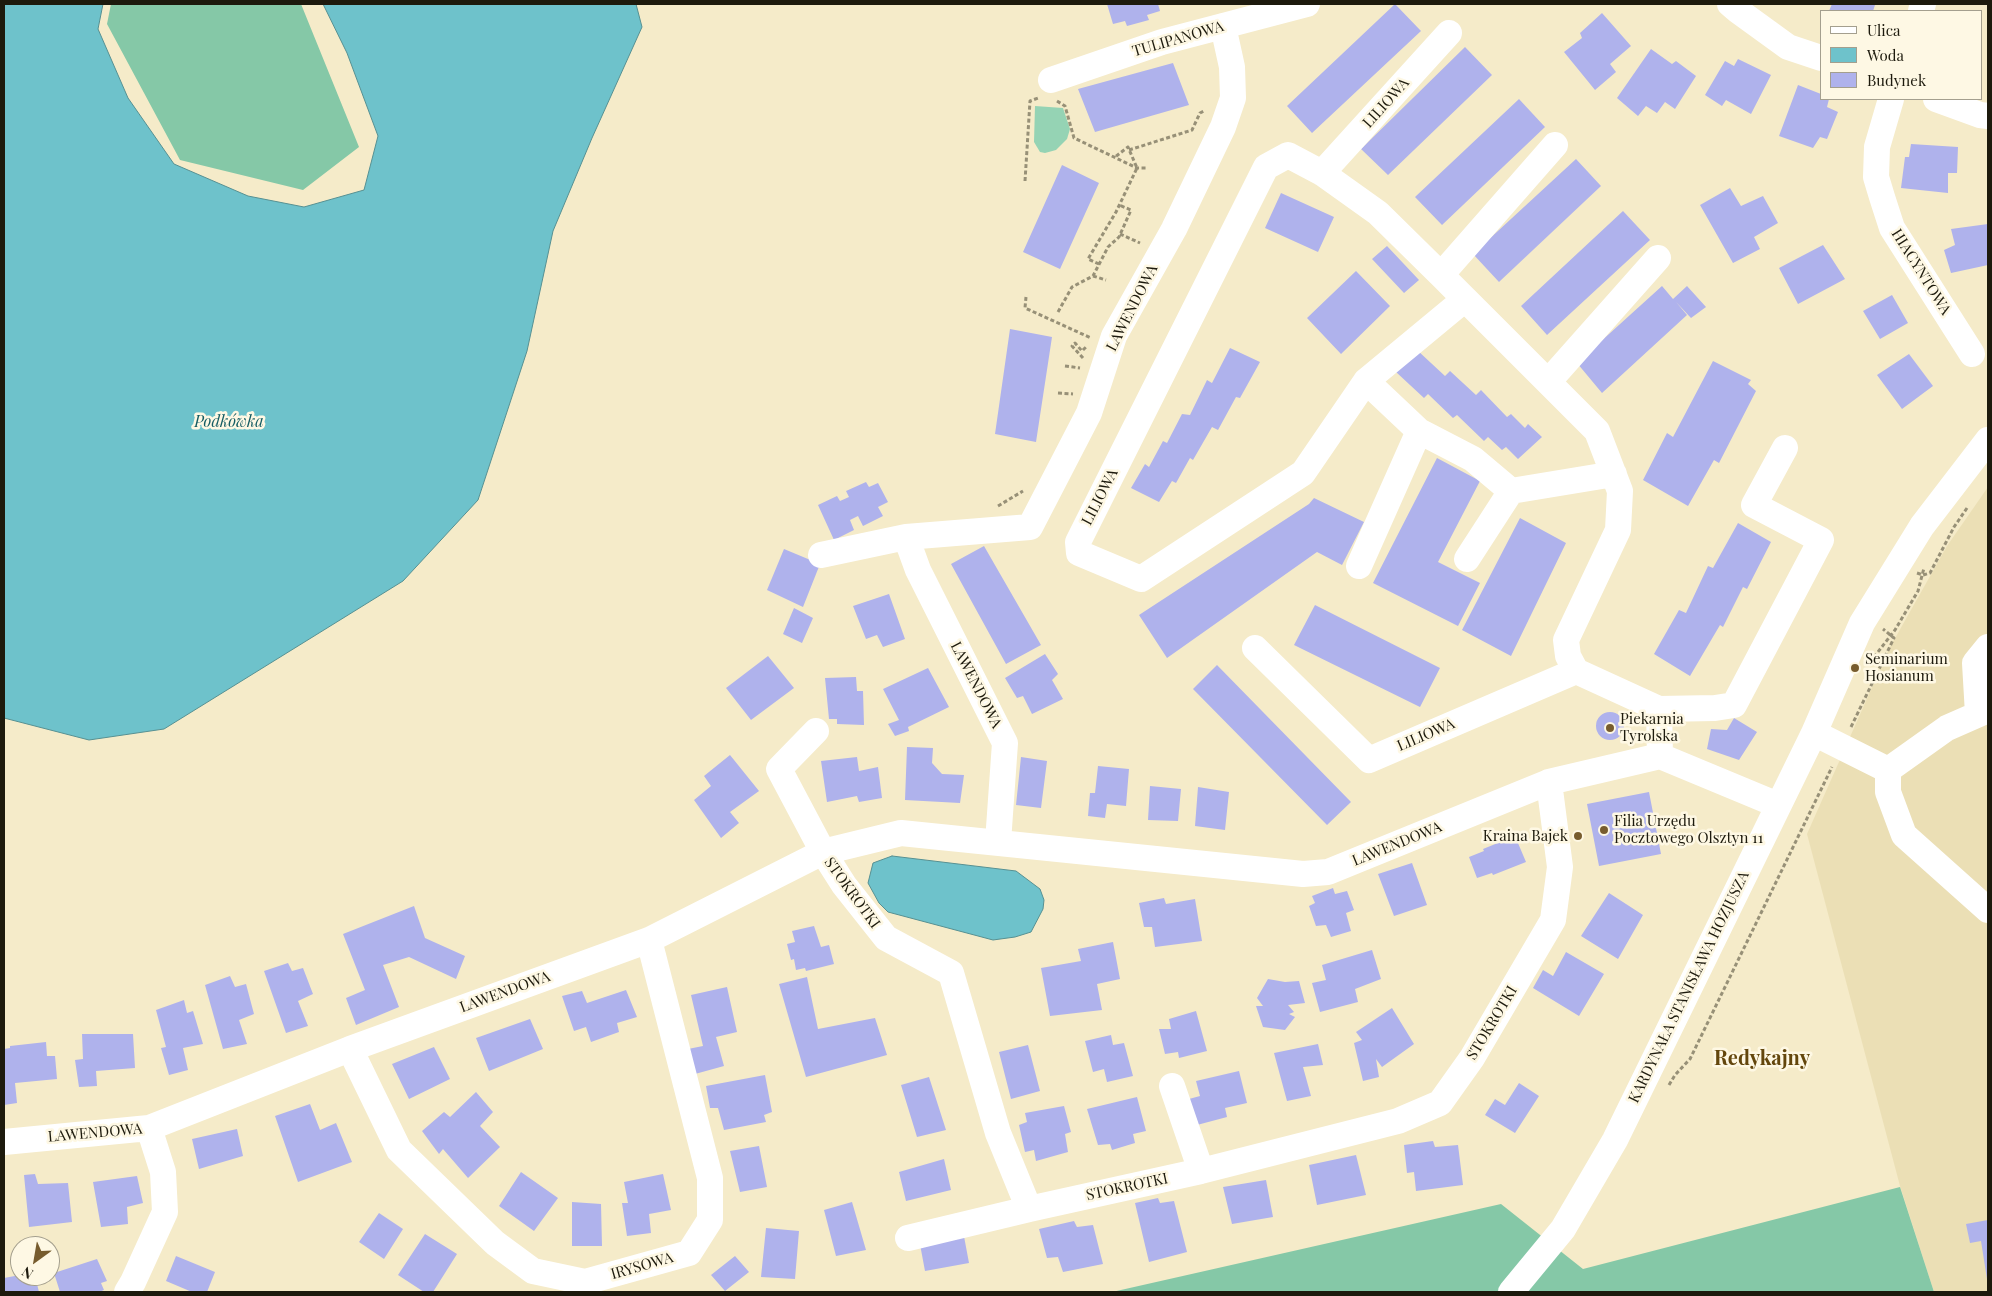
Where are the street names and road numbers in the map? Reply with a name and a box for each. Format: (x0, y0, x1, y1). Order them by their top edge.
street label: TULIPANOWA (1130, 17, 1226, 61)
street label: LILIOWA (1359, 74, 1413, 132)
street label: HIACYNTOWA (1887, 226, 1955, 318)
street label: LAWENDOWA (1102, 262, 1162, 354)
street label: LILIOWA (1078, 466, 1122, 528)
street label: LAWENDOWA (946, 639, 1006, 731)
street label: LILIOWA (1394, 715, 1458, 755)
street label: LAWENDOWA (1350, 818, 1444, 870)
street label: STOKROTKI (820, 854, 884, 932)
street label: KARDYNAŁA STANISŁAWA HOZJUSZA (1625, 868, 1753, 1106)
street label: LAWENDOWA (457, 967, 553, 1017)
street label: STOKROTKI (1463, 983, 1521, 1063)
street label: LAWENDOWA (47, 1120, 143, 1146)
street label: STOKROTKI (1084, 1170, 1170, 1204)
street label: IRYSOWA (609, 1249, 675, 1283)

